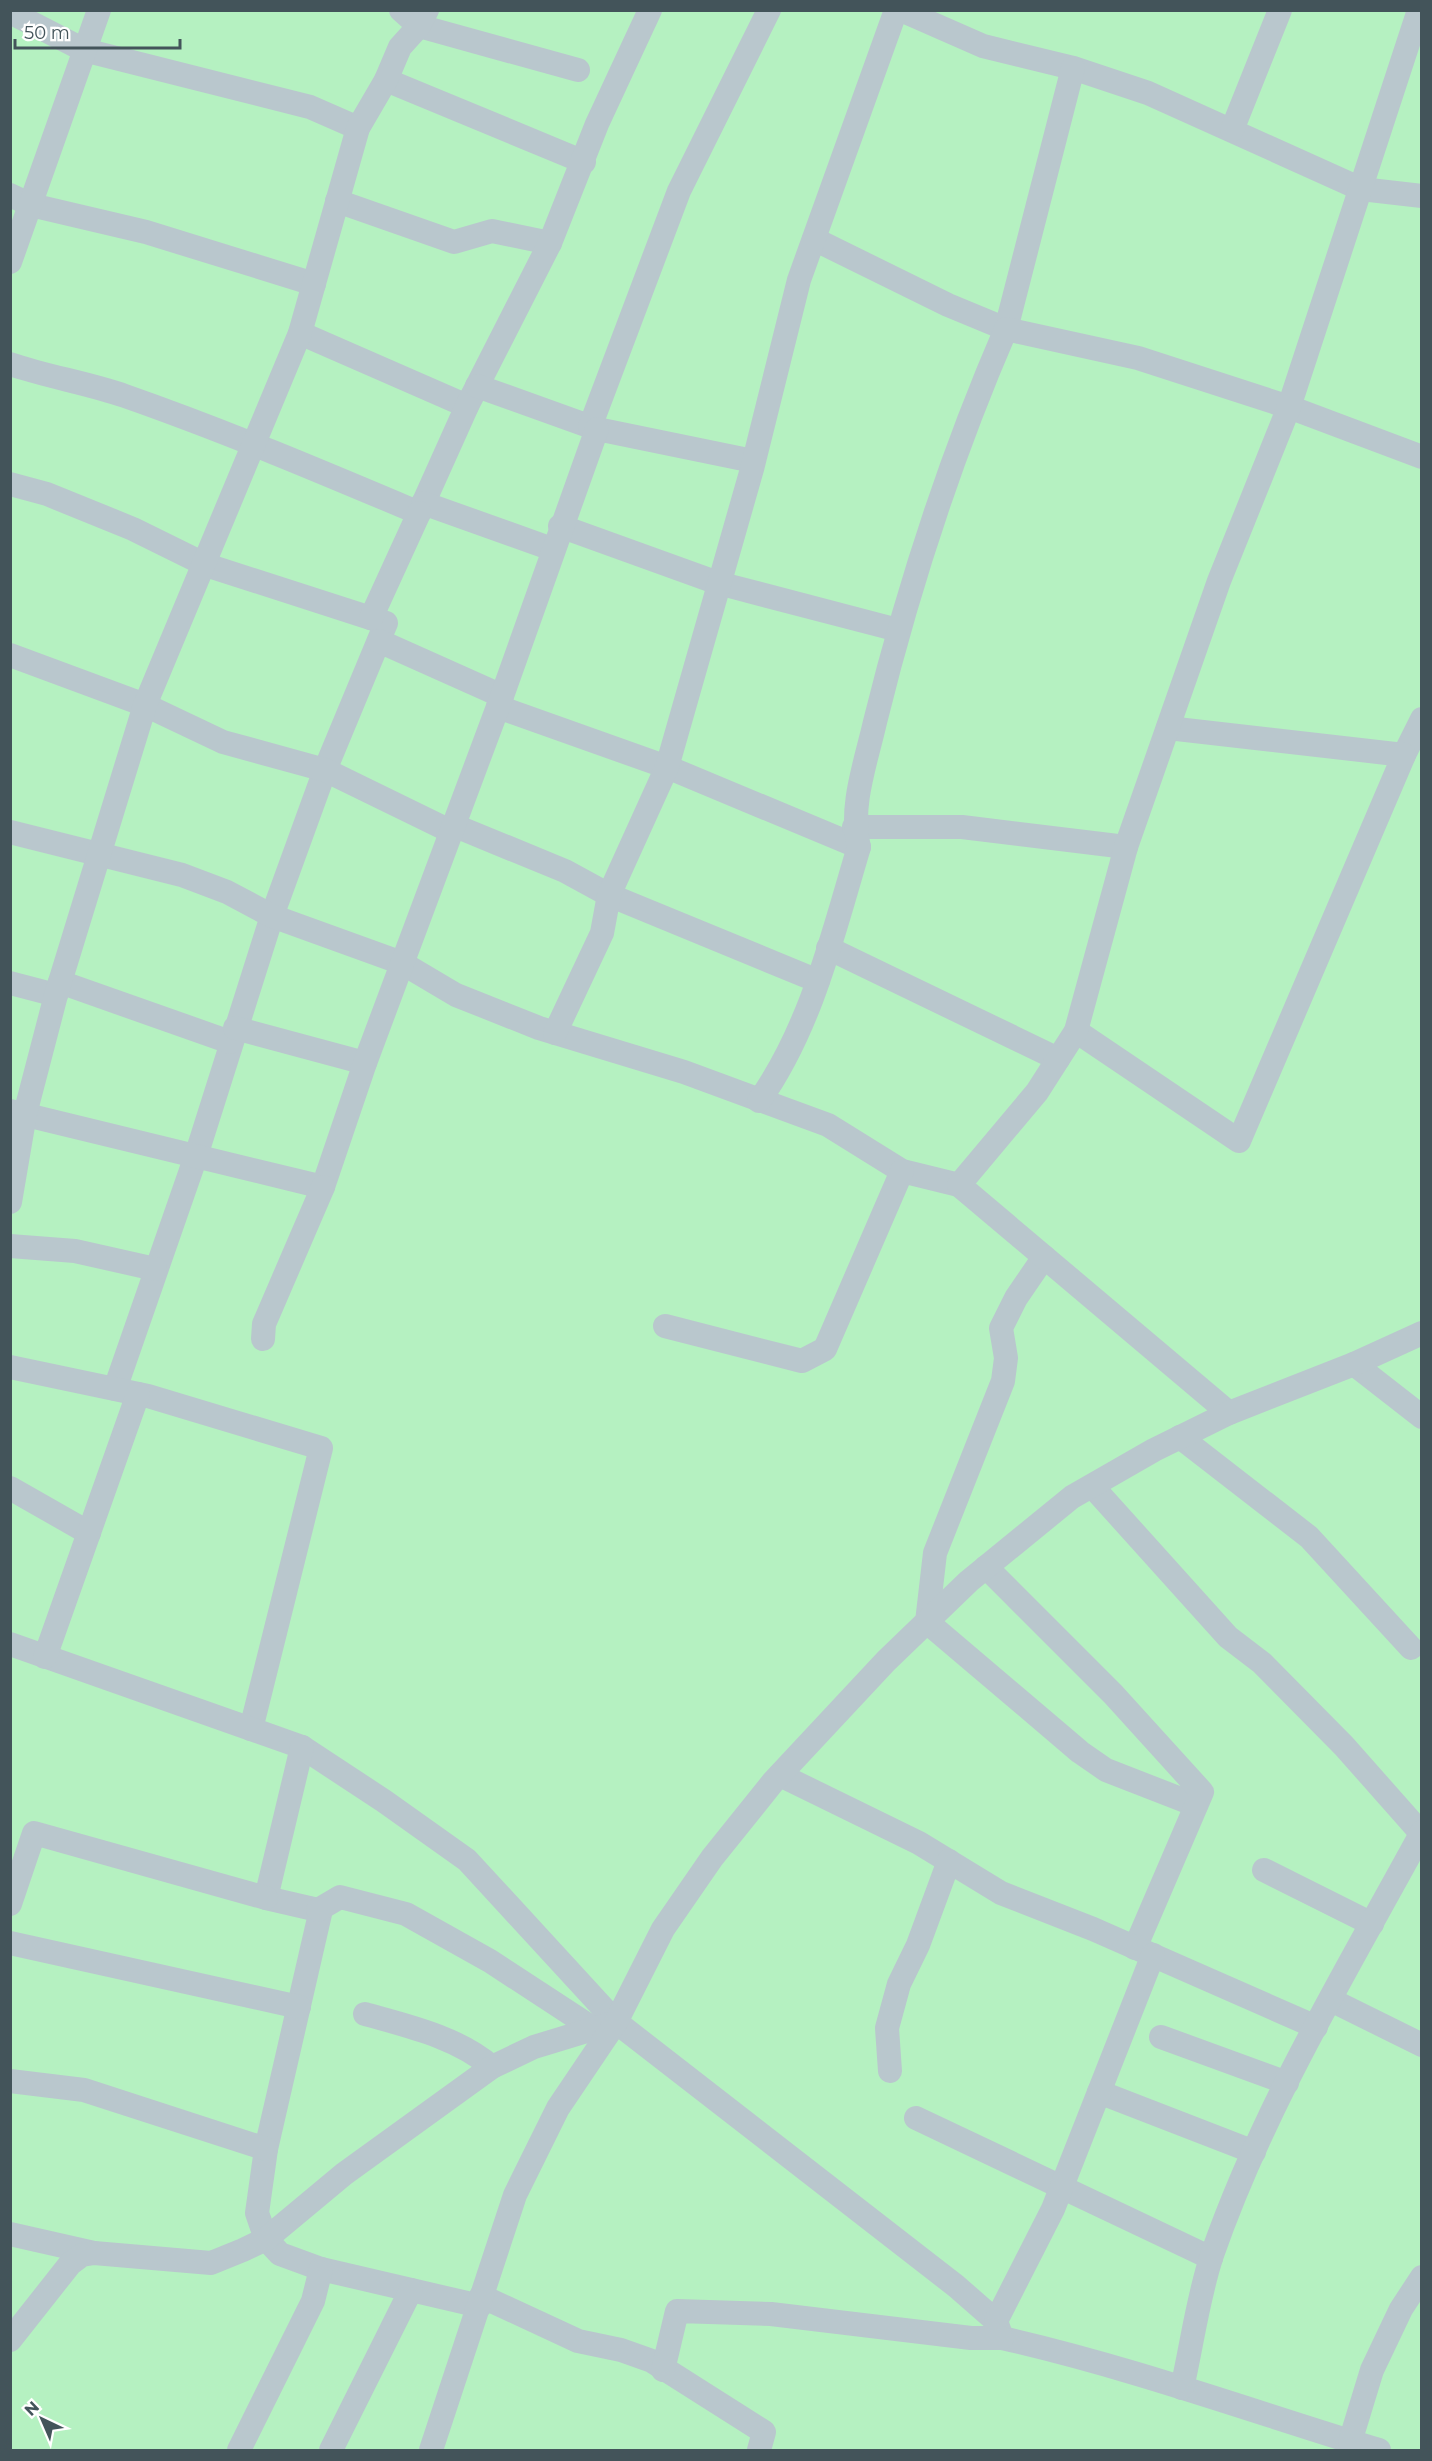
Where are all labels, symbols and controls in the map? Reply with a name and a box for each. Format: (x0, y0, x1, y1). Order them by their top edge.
scale bar (15, 12, 180, 50)
text: 50 m (24, 22, 70, 44)
north arrow (12, 2389, 72, 2449)
text: N (21, 2397, 43, 2420)

